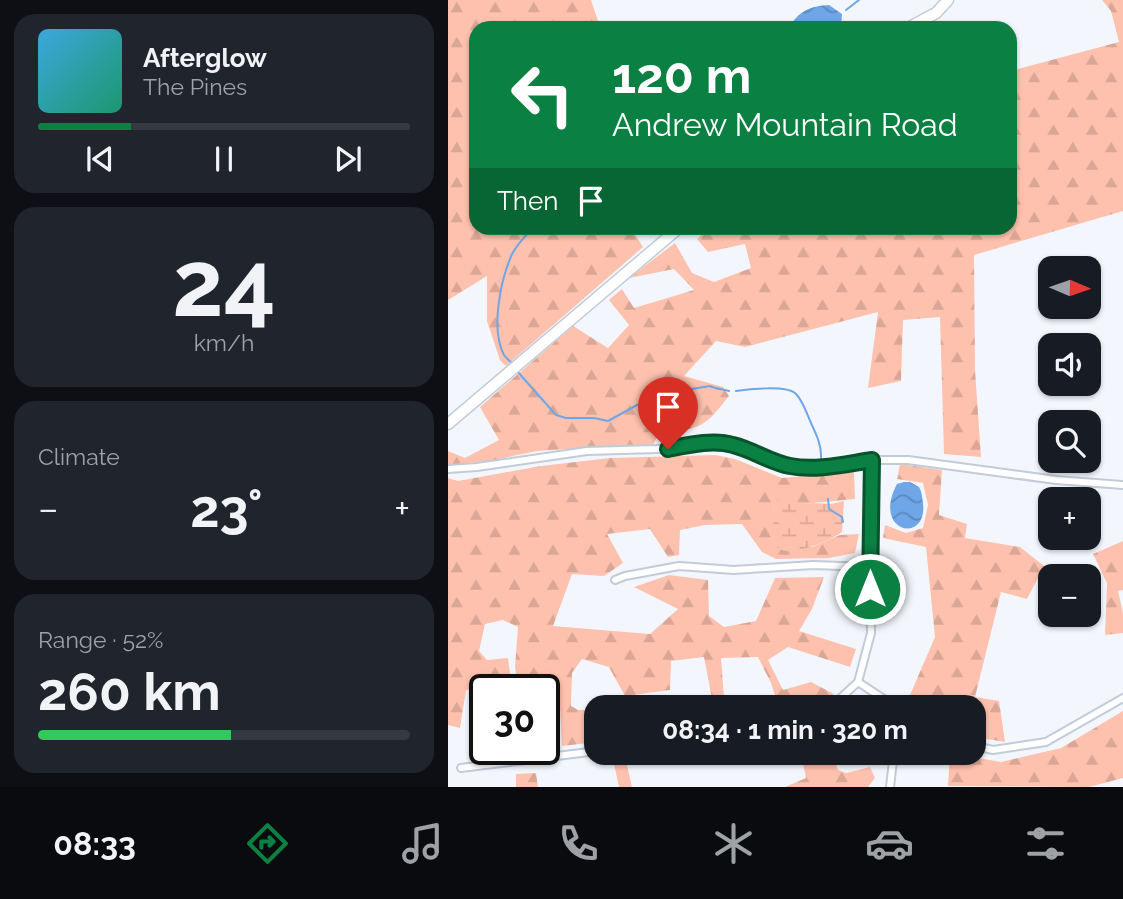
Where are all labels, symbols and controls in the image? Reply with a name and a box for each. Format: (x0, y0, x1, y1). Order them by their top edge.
text: Afterglow (143, 43, 267, 73)
text: 120 m (612, 47, 751, 104)
icon: left (497, 49, 588, 140)
text: The Pines (143, 73, 247, 100)
text: Andrew Mountain Road (612, 106, 958, 143)
icon: previous (81, 140, 119, 178)
icon: pause (205, 140, 243, 178)
icon: next (329, 140, 367, 178)
icon: arrive (572, 182, 610, 220)
text: Then (497, 186, 558, 216)
text: 24 (172, 230, 276, 337)
north arrow (1038, 256, 1101, 318)
map controls (1038, 256, 1101, 627)
text: km/h (194, 329, 254, 356)
button: sound (1038, 333, 1101, 396)
pin (638, 377, 698, 449)
icon: arrive (649, 388, 687, 426)
button: search (1038, 410, 1101, 473)
text: Climate (38, 443, 120, 470)
text: 23° (190, 478, 263, 539)
text: − (38, 486, 58, 531)
text: + (394, 486, 410, 531)
button: + (1038, 487, 1101, 550)
position arrow (833, 552, 907, 626)
button: − (1038, 564, 1101, 627)
text: Range · 52% (38, 626, 164, 653)
text: 260 km (38, 661, 221, 722)
speed limit sign: 30 (469, 674, 560, 765)
text: 08:34 · 1 min · 320 m (662, 715, 908, 745)
icon: directions (243, 819, 292, 868)
icon: music (398, 819, 447, 868)
icon: phone (554, 819, 603, 868)
icon: climate (709, 819, 758, 868)
icon: car (865, 819, 914, 868)
icon: filters (1021, 819, 1070, 868)
text: 08:33 (53, 825, 136, 862)

